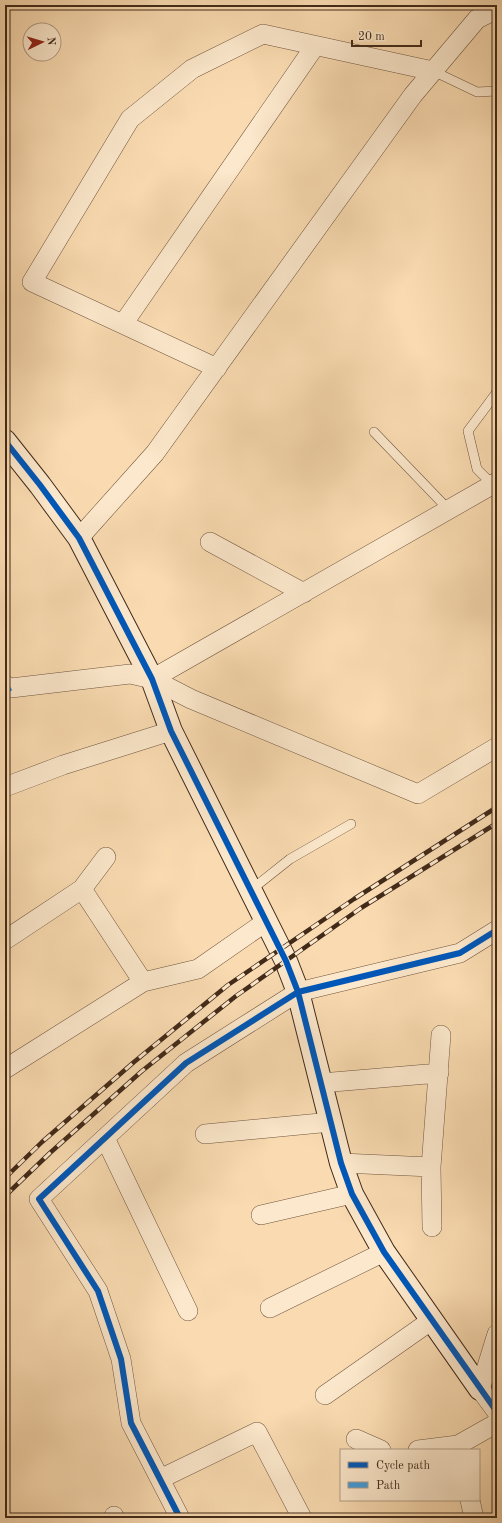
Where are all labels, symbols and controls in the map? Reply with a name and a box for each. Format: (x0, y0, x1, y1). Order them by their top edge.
north arrow (22, 22, 62, 62)
scale bar (352, 22, 421, 48)
text: 20 m (358, 31, 385, 43)
text: N (45, 37, 56, 47)
legend (340, 1449, 480, 1501)
text: Cycle path (376, 1460, 431, 1472)
text: Path (376, 1480, 401, 1492)

